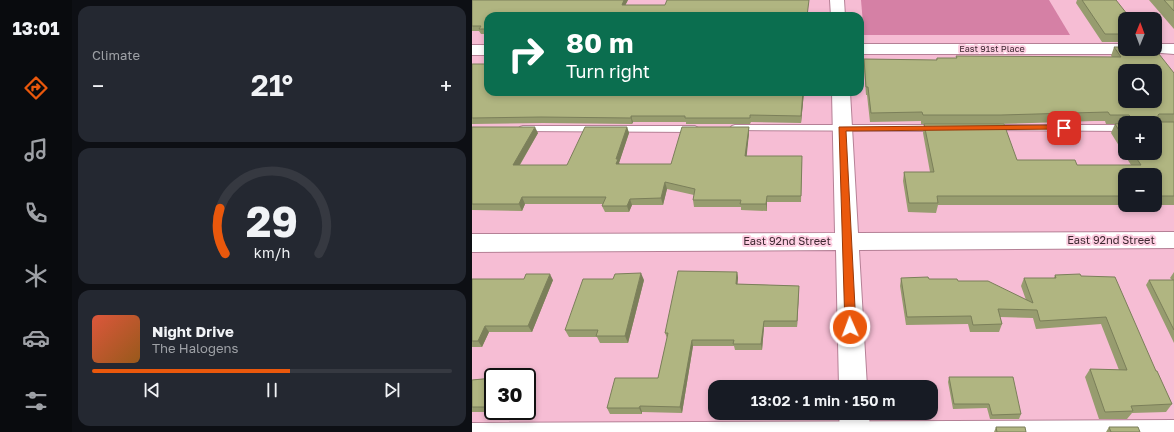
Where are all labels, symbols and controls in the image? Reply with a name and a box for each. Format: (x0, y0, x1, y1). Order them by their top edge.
north arrow (1118, 12, 1162, 56)
map controls (1118, 12, 1162, 212)
text: 13:01 (13, 17, 59, 39)
text: 80 m (566, 26, 634, 59)
icon: right (500, 28, 552, 80)
street label: East 91st Place (959, 43, 1025, 54)
text: Climate (92, 47, 140, 63)
text: Turn right (566, 60, 650, 82)
button: search (1118, 64, 1162, 108)
text: 21° (251, 67, 293, 103)
text: − (92, 72, 104, 99)
text: + (440, 72, 452, 99)
icon: directions (22, 74, 50, 102)
pin (1047, 111, 1081, 145)
button: + (1118, 116, 1162, 160)
icon: arrive (1053, 117, 1075, 139)
icon: music (22, 136, 50, 164)
button: − (1118, 168, 1162, 212)
text: 29 (246, 196, 298, 246)
icon: phone (22, 199, 50, 227)
street label: East 92nd Street (1067, 233, 1155, 246)
street label: East 92nd Street (743, 234, 831, 247)
text: km/h (254, 244, 290, 261)
icon: climate (22, 262, 50, 290)
position arrow (829, 306, 871, 348)
text: Night Drive (152, 322, 234, 340)
icon: car (22, 324, 50, 352)
text: The Halogens (152, 340, 238, 356)
speed limit sign: 30 (484, 368, 536, 420)
icon: previous (141, 379, 163, 401)
icon: pause (261, 379, 283, 401)
icon: next (381, 379, 403, 401)
icon: filters (22, 387, 50, 415)
text: 13:02 · 1 min · 150 m (751, 391, 895, 409)

